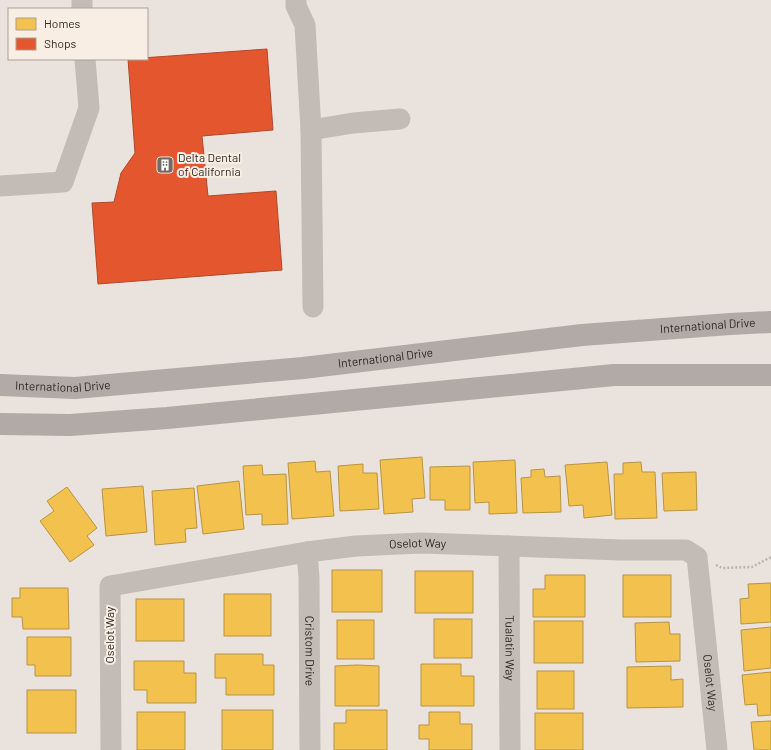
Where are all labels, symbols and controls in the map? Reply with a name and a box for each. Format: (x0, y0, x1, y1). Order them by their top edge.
legend (8, 8, 148, 60)
text: Homes (44, 16, 81, 30)
text: Shops (44, 36, 77, 50)
place label: Delta Dental of California (178, 150, 241, 178)
building icon: Delta Dental of California (155, 155, 175, 175)
street label: International Drive (659, 315, 756, 335)
street label: International Drive (337, 345, 434, 370)
street label: International Drive (15, 377, 111, 394)
street label: Oselot Way (389, 535, 447, 550)
street label: Oselot Way (102, 606, 116, 664)
street label: Tualatin Way (503, 615, 518, 681)
street label: Cristom Drive (303, 616, 318, 686)
street label: Oselot Way (701, 654, 721, 712)

